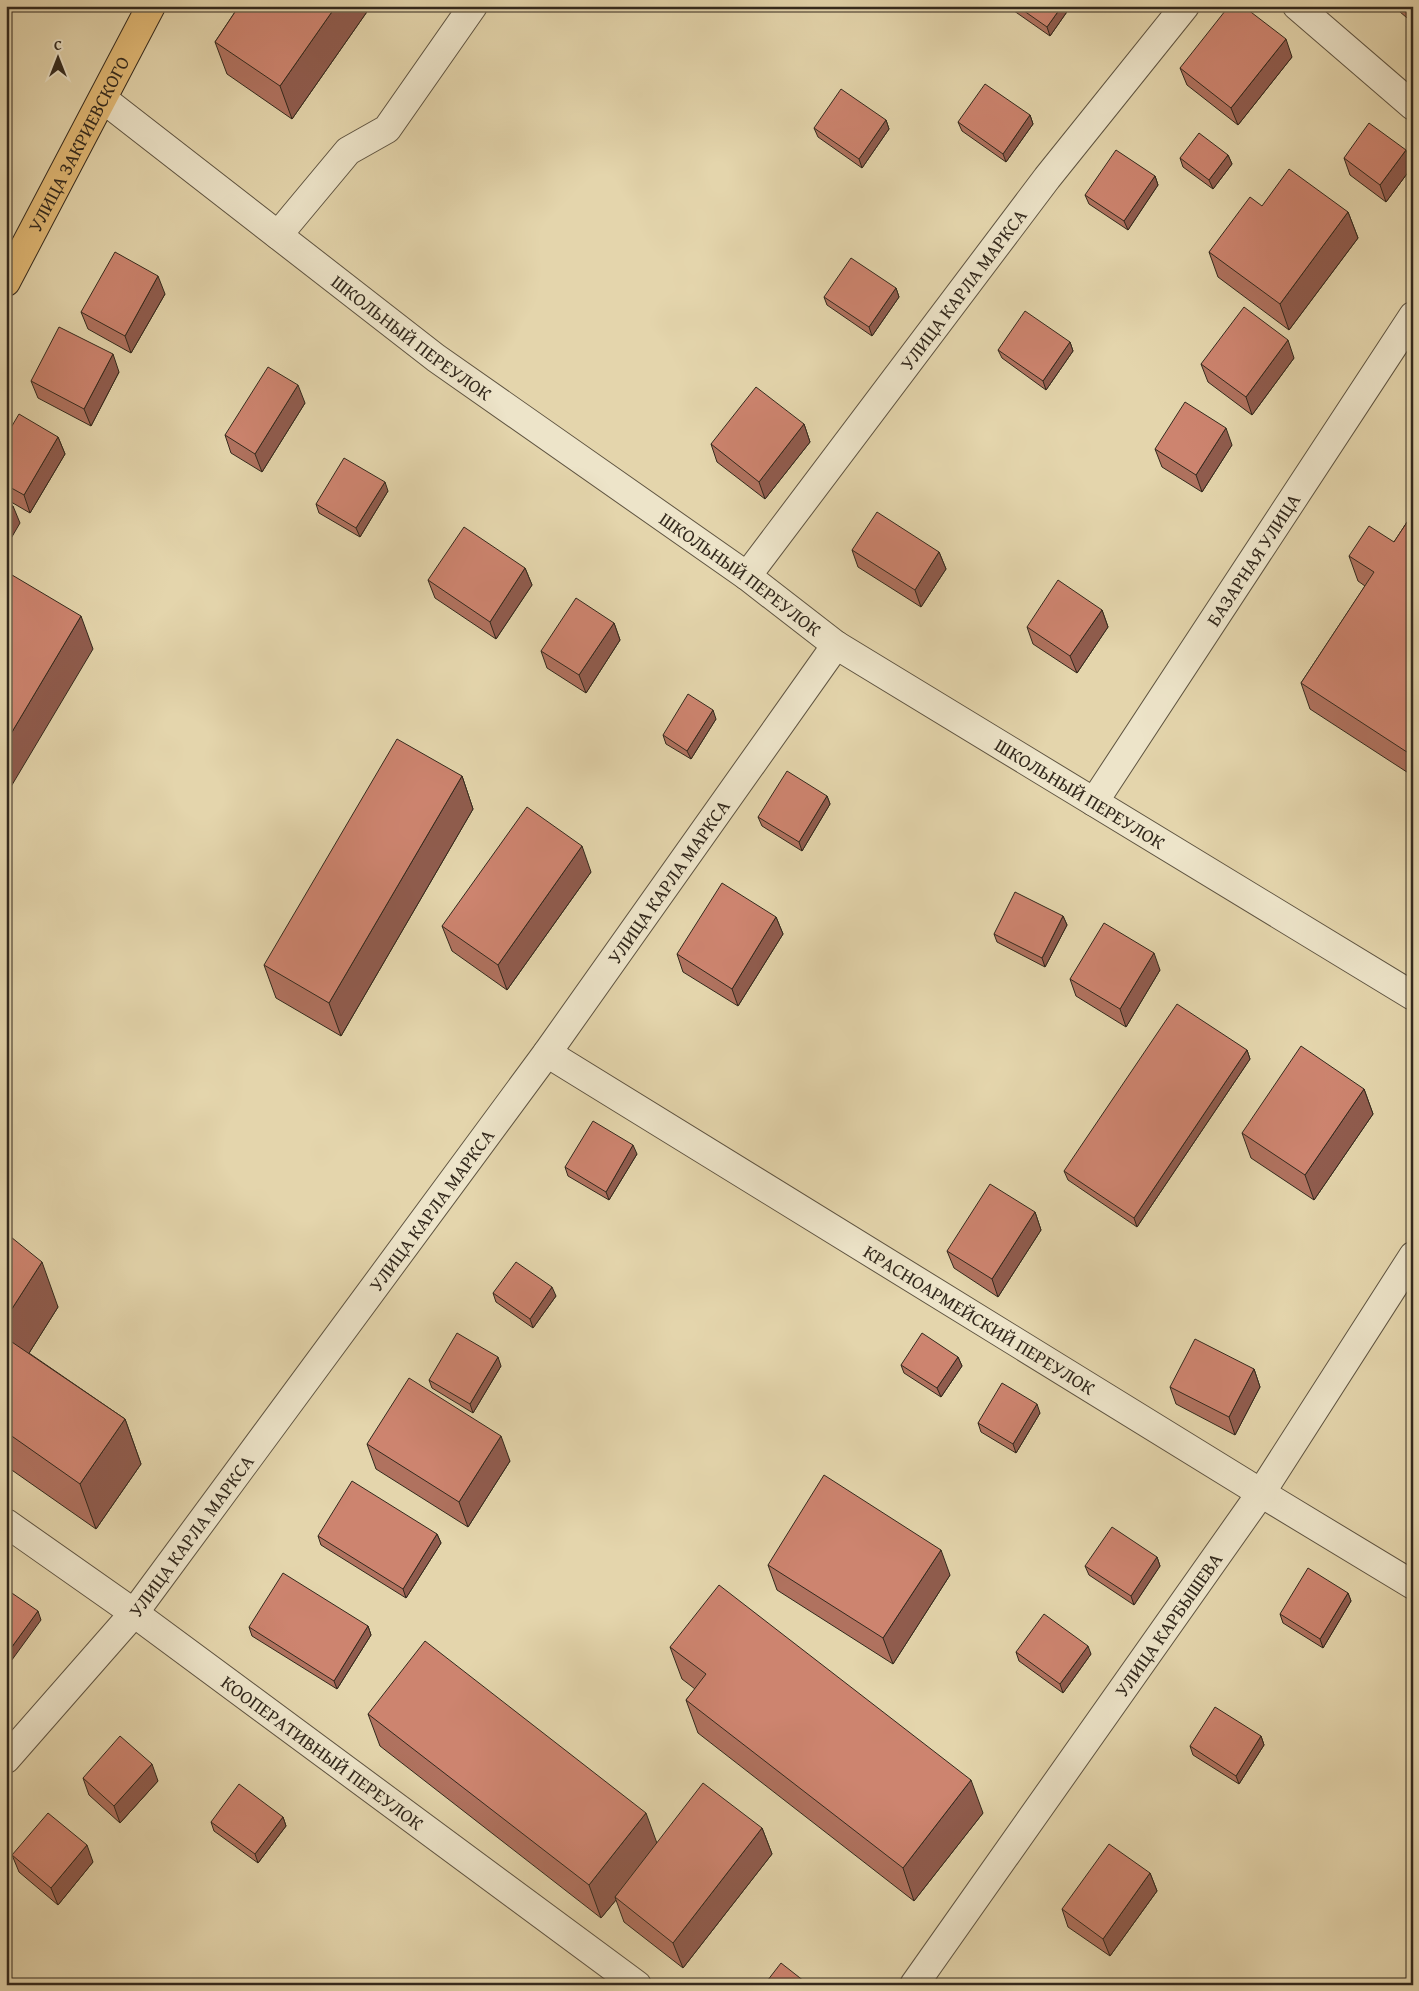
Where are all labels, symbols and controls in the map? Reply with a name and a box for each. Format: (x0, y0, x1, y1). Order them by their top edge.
north arrow (32, 32, 82, 82)
text: С (54, 35, 62, 55)
street label: УЛИЦА ЗАКРИЕВСКОГО (21, 51, 136, 237)
street label: УЛИЦА КАРЛА МАРКСА (893, 202, 1033, 376)
street label: ШКОЛЬНЫЙ ПЕРЕУЛОК (325, 268, 498, 407)
street label: БАЗАРНАЯ УЛИЦА (1199, 487, 1307, 631)
street label: ШКОЛЬНЫЙ ПЕРЕУЛОК (654, 505, 828, 643)
street label: ШКОЛЬНЫЙ ПЕРЕУЛОК (990, 731, 1171, 856)
street label: УЛИЦА КАРЛА МАРКСА (600, 793, 737, 970)
street label: УЛИЦА КАРЛА МАРКСА (362, 1122, 501, 1297)
street label: КРАСНОАРМЕЙСКИЙ ПЕРЕУЛОК (858, 1237, 1101, 1402)
street label: УЛИЦА КАРЛА МАРКСА (121, 1448, 261, 1623)
street label: УЛИЦА КАРБЫШЕВА (1107, 1546, 1229, 1703)
street label: КООПЕРАТИВНЫЙ ПЕРЕУЛОК (216, 1668, 430, 1837)

